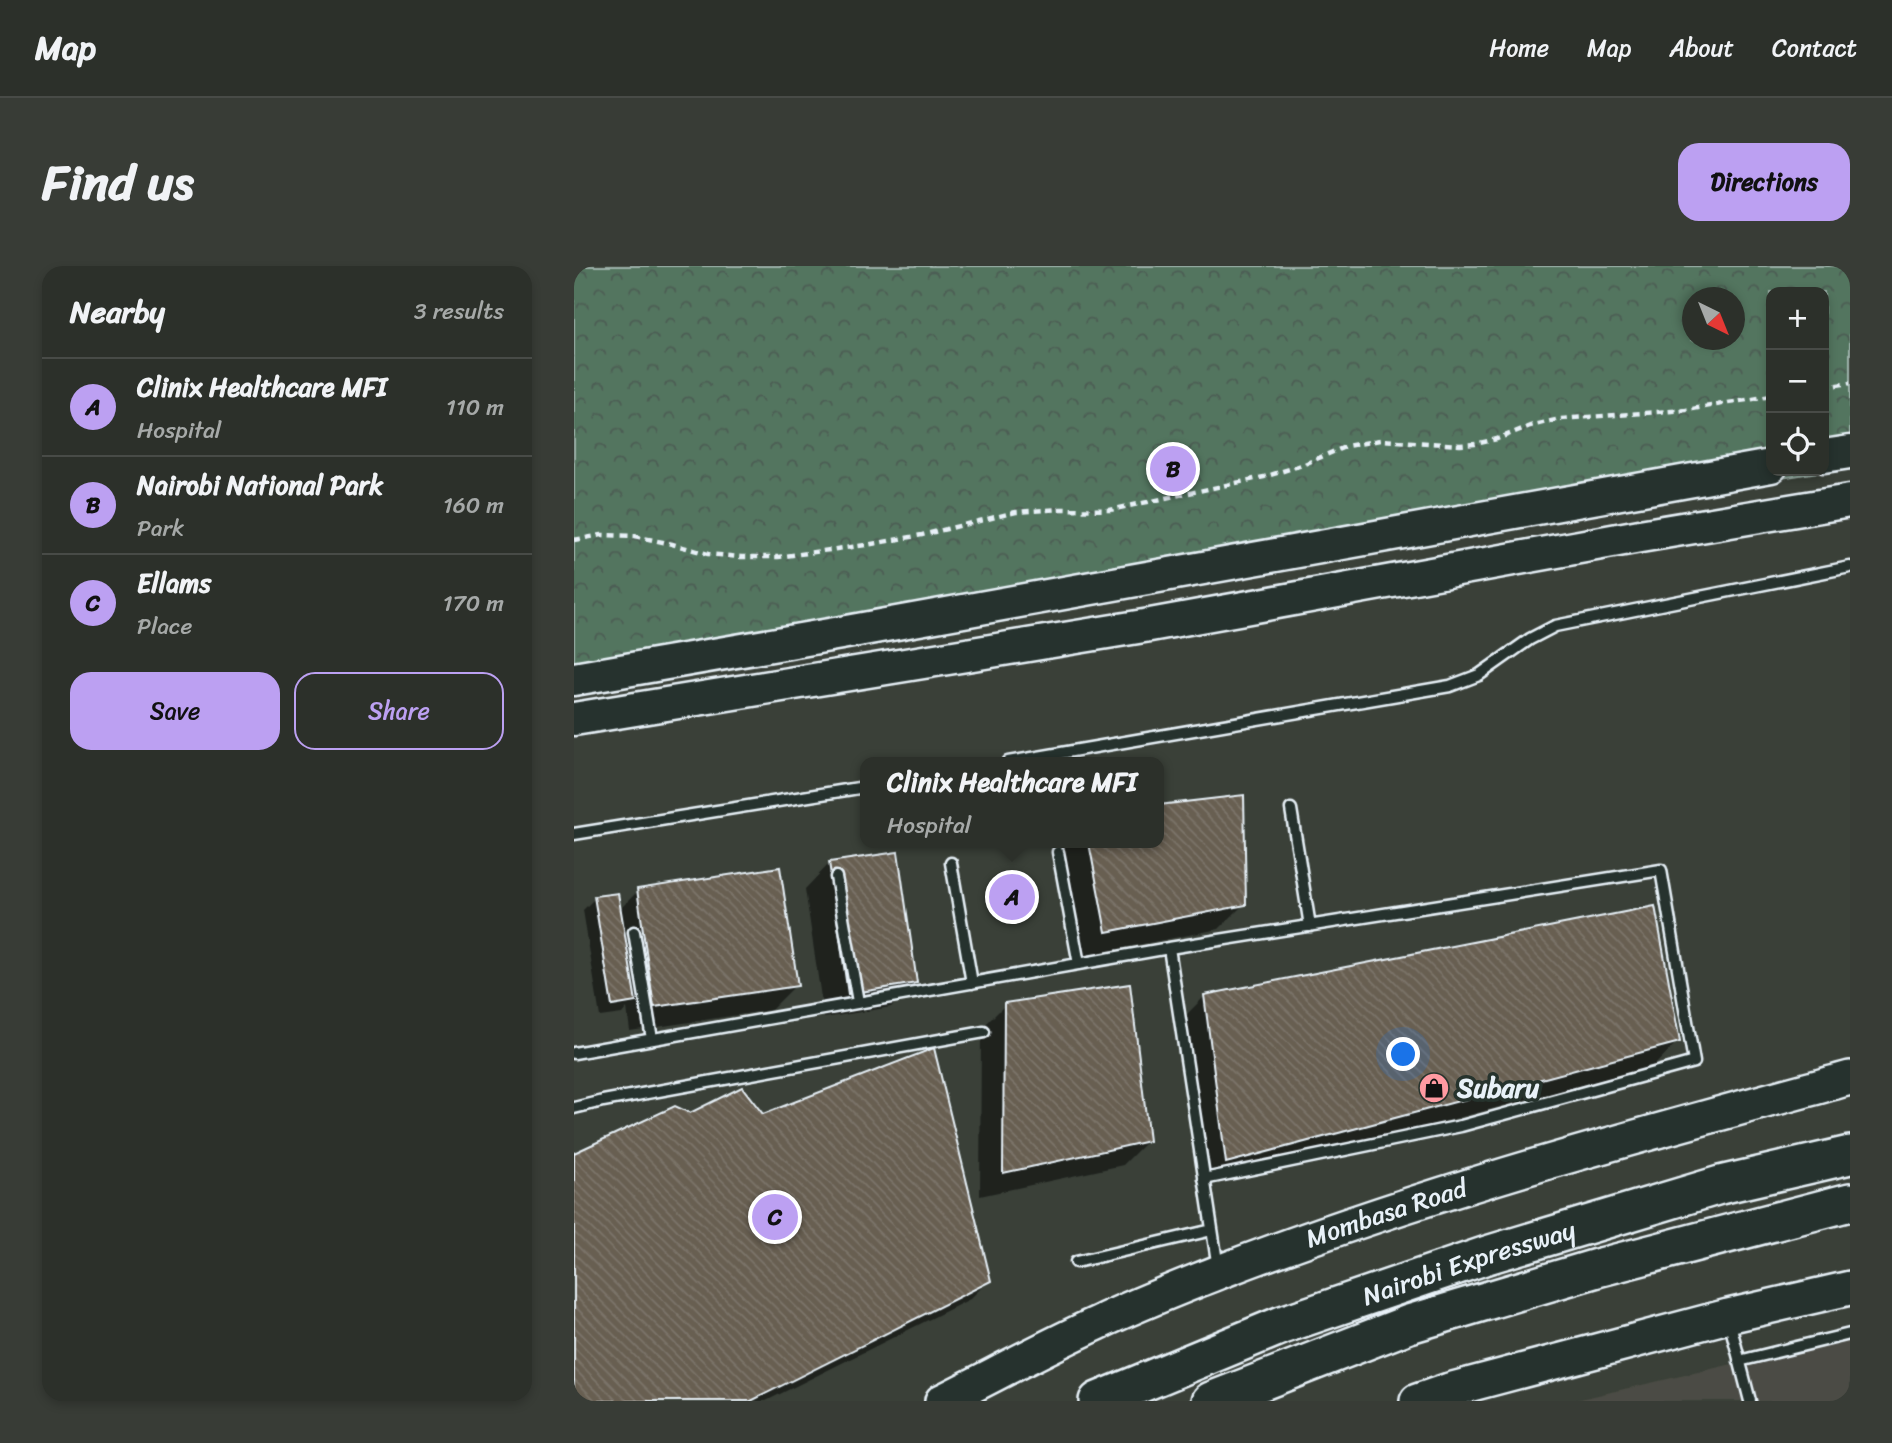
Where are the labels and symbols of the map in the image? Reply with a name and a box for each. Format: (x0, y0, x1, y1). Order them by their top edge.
north arrow (1682, 287, 1745, 350)
pin: B (1150, 443, 1196, 495)
pin: A (989, 871, 1035, 923)
your location (1386, 1037, 1420, 1071)
place label: Subaru (1456, 1065, 1540, 1111)
shop icon: Subaru (1417, 1071, 1451, 1105)
street label: Mombasa Road (1299, 1164, 1475, 1261)
pin: C (752, 1191, 798, 1243)
street label: Nairobi Expressway (1356, 1206, 1582, 1319)

